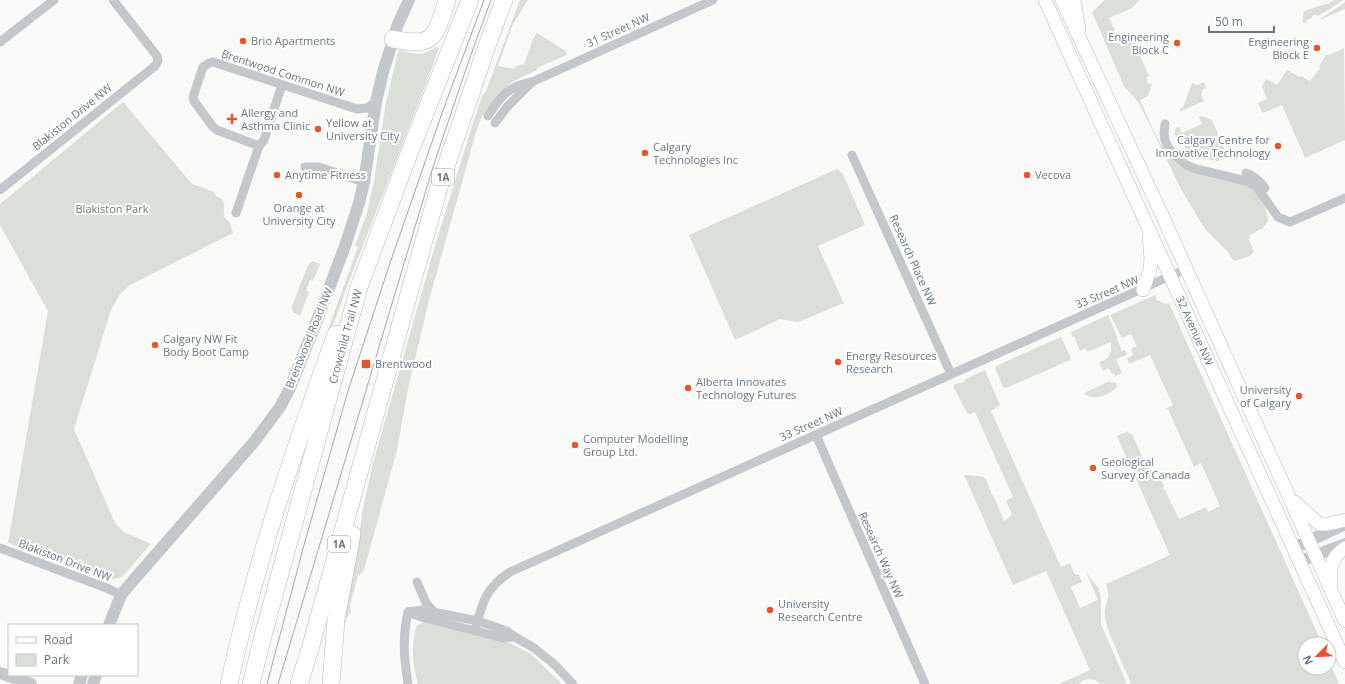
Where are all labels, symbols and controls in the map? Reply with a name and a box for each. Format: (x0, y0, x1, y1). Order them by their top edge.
scale bar (1209, 8, 1274, 34)
street label: 31 Street NW (584, 9, 652, 50)
text: 50 m (1215, 13, 1243, 30)
place label: Engineering Block C (1108, 29, 1169, 57)
place label: Brio Apartments (251, 33, 335, 48)
place label: Engineering Block E (1248, 34, 1309, 62)
marker: Brio Apartments (238, 36, 248, 46)
marker: Engineering Block C (1172, 38, 1182, 48)
marker: Engineering Block E (1312, 43, 1322, 53)
street label: Brentwood Common NW (220, 46, 347, 99)
street label: Blakiston Drive NW (29, 80, 115, 153)
place label: Allergy and Asthma Clinic (241, 105, 310, 133)
marker: Allergy and Asthma Clinic (226, 113, 238, 125)
place label: Yellow at University City (326, 115, 400, 143)
marker: Yellow at University City (313, 124, 323, 134)
place label: Calgary Centre for Innovative Technology (1155, 132, 1270, 160)
place label: Calgary Technologies Inc (653, 139, 738, 167)
marker: Calgary Centre for Innovative Technology (1273, 141, 1283, 151)
marker: Calgary Technologies Inc (640, 148, 650, 158)
place label: Anytime Fitness (285, 167, 366, 182)
place label: Vecova (1035, 167, 1071, 182)
road number: 1A (432, 169, 454, 185)
marker: Anytime Fitness (272, 170, 282, 180)
marker: Vecova (1022, 170, 1032, 180)
marker: Orange at University City (294, 190, 304, 200)
place label: Orange at University City (262, 200, 336, 228)
park label: Blakiston Park (76, 201, 149, 216)
street label: Research Place NW (887, 212, 940, 308)
street label: 33 Street NW (1073, 271, 1141, 312)
street label: Brentwood Road NW (281, 285, 336, 390)
street label: Crowchild Trail NW (325, 288, 365, 385)
street label: 32 Avenue NW (1173, 293, 1218, 368)
place label: Calgary NW Fit Body Boot Camp (163, 331, 249, 359)
marker: Calgary NW Fit Body Boot Camp (150, 340, 160, 350)
place label: Energy Resources Research (846, 348, 937, 376)
place label: Brentwood (375, 356, 432, 371)
marker: Energy Resources Research (833, 357, 843, 367)
marker: Brentwood (360, 358, 372, 370)
place label: Alberta Innovates Technology Futures (696, 374, 796, 402)
place label: University of Calgary (1240, 382, 1291, 410)
marker: Alberta Innovates Technology Futures (683, 383, 693, 393)
marker: University of Calgary (1294, 391, 1304, 401)
street label: 33 Street NW (777, 403, 845, 444)
place label: Computer Modelling Group Ltd. (583, 431, 688, 459)
marker: Computer Modelling Group Ltd. (570, 440, 580, 450)
place label: Geological Survey of Canada (1101, 454, 1190, 482)
marker: Geological Survey of Canada (1088, 463, 1098, 473)
street label: Research Way NW (856, 509, 907, 600)
street label: Blakiston Drive NW (17, 535, 114, 584)
road number: 1A (328, 536, 350, 552)
place label: University Research Centre (778, 596, 862, 624)
marker: University Research Centre (765, 605, 775, 615)
legend (8, 624, 138, 676)
text: Road (44, 631, 73, 648)
north arrow (1297, 636, 1337, 676)
text: Park (44, 651, 70, 668)
text: N (1299, 653, 1316, 667)

